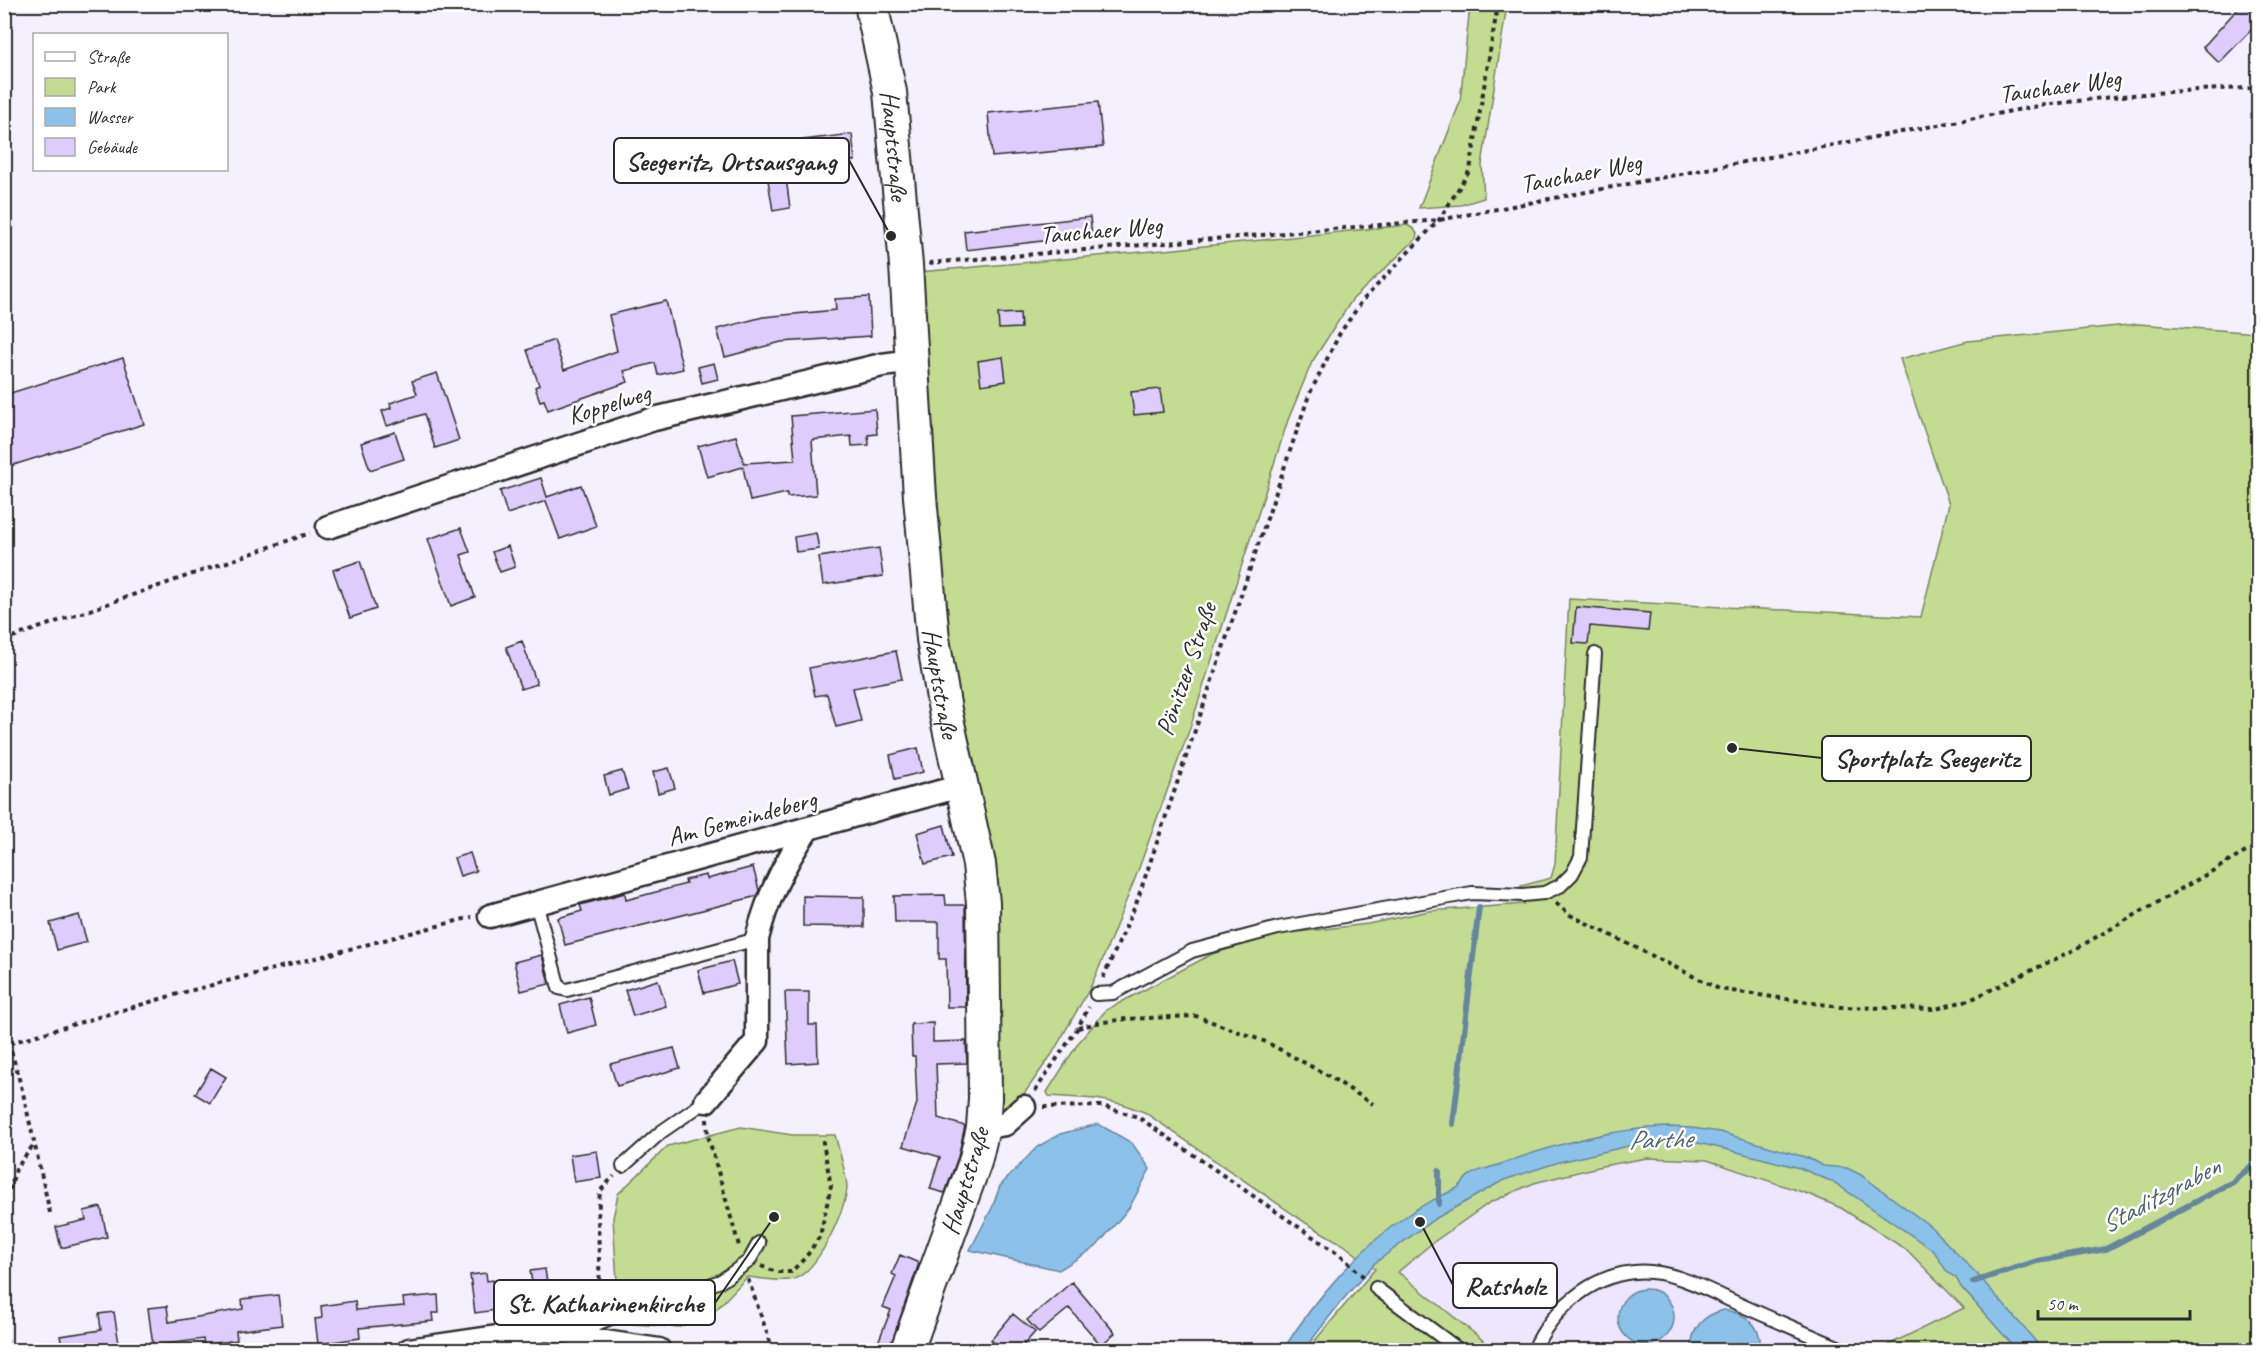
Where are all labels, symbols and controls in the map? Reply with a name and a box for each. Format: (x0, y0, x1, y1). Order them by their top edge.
legend (33, 33, 228, 171)
text: Straße (87, 46, 131, 68)
street label: Tauchaer Weg (1997, 61, 2125, 111)
text: Park (87, 76, 117, 98)
street label: Hauptstraße (873, 89, 917, 205)
text: Wasser (87, 106, 134, 128)
text: Gebäude (87, 136, 138, 158)
callout: Seegeritz, Ortsausgang (614, 138, 849, 183)
text: Seegeritz, Ortsausgang (626, 144, 838, 178)
street label: Tauchaer Weg (1518, 145, 1646, 201)
street label: Tauchaer Weg (1038, 208, 1165, 252)
street label: Koppelweg (564, 375, 656, 432)
street label: Pönitzer Straße (1148, 596, 1225, 740)
street label: Hauptstraße (916, 628, 968, 744)
callout: Sportplatz Seegeritz (1822, 736, 2031, 781)
text: Sportplatz Seegeritz (1835, 741, 2023, 775)
street label: Am Gemeindeberg (664, 782, 822, 854)
street label: Hauptstraße (933, 1121, 998, 1239)
water label: Parthe (1628, 1121, 1696, 1157)
water label: Staditzgraben (2094, 1148, 2228, 1241)
callout: Ratsholz (1453, 1263, 1557, 1308)
text: Ratsholz (1465, 1269, 1549, 1303)
callout: St. Katharinenkirche (494, 1280, 715, 1325)
scale bar (2038, 1283, 2190, 1321)
text: St. Katharinenkirche (506, 1286, 706, 1320)
text: 50 m (2047, 1293, 2080, 1315)

